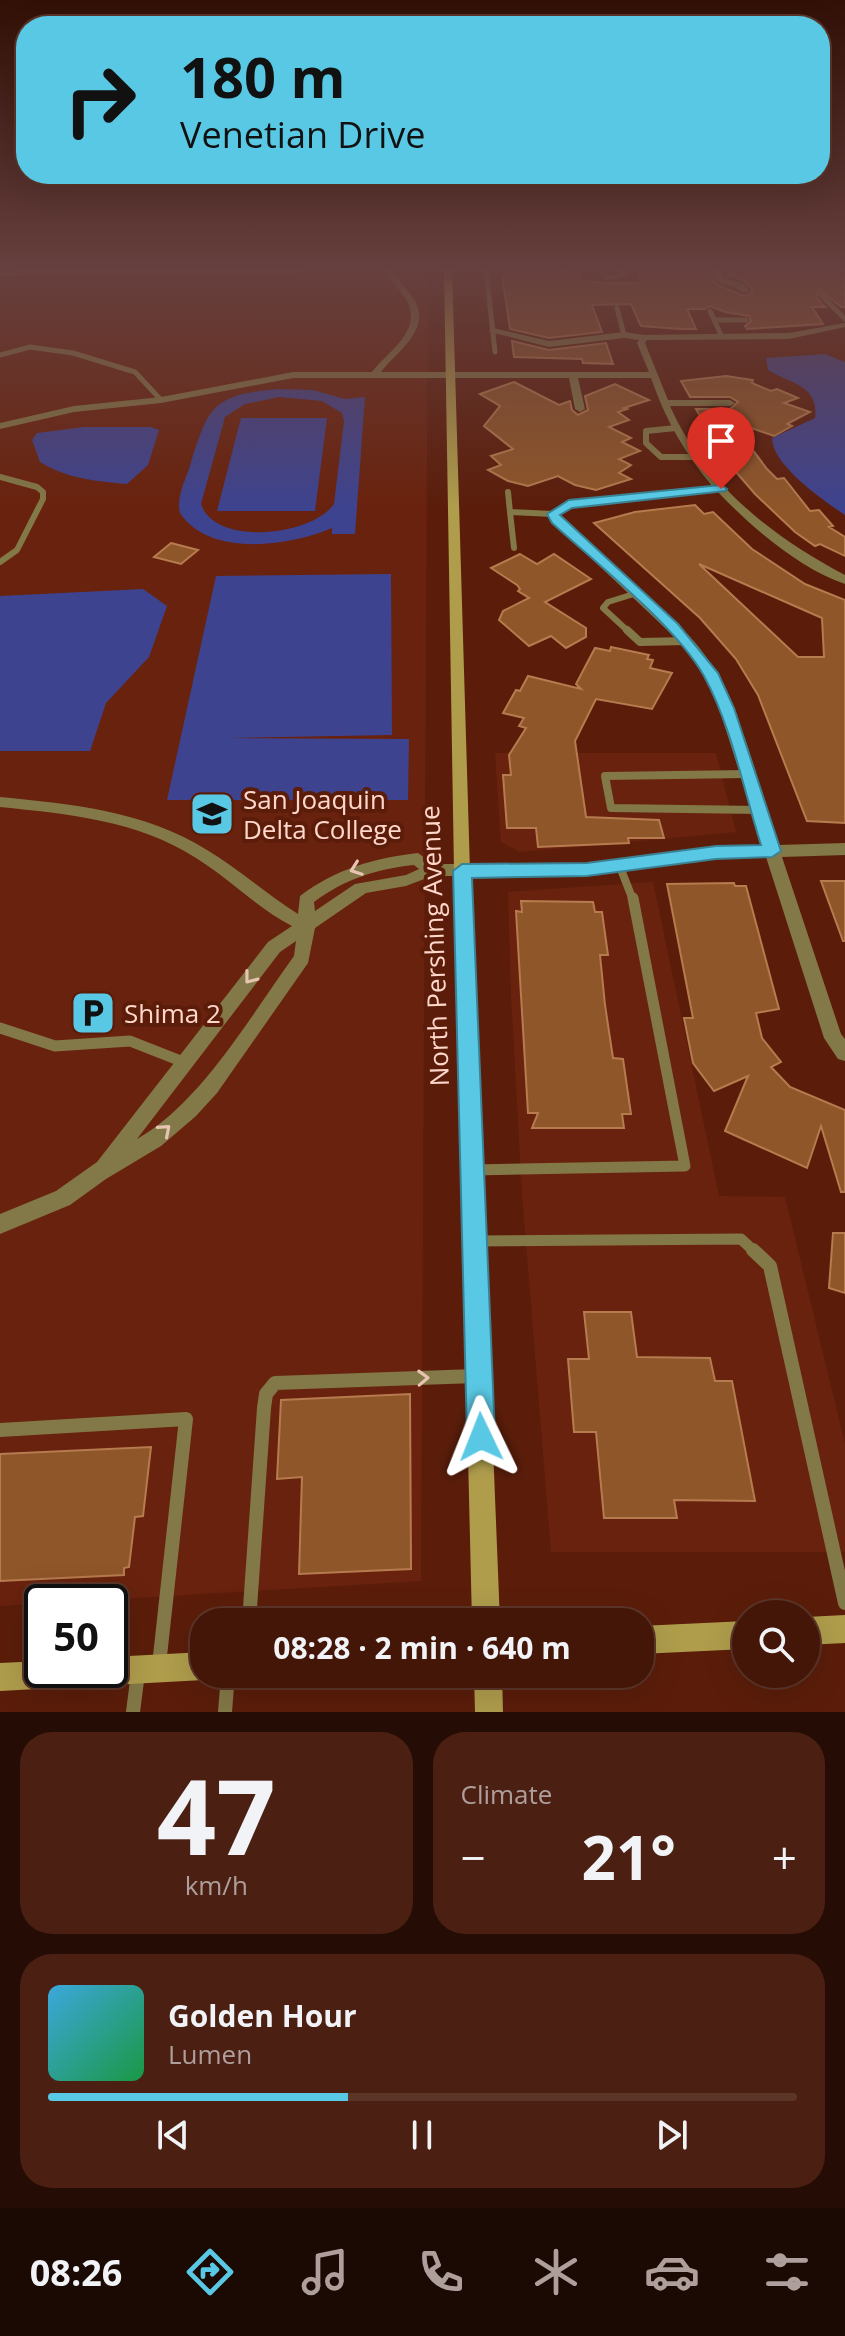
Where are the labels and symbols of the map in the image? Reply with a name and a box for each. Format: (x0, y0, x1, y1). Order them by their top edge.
pin (687, 407, 755, 489)
place label: San Joaquin Delta College (243, 781, 402, 847)
school or university icon: San Joaquin Delta College (188, 790, 236, 838)
street label: North Pershing Avenue (411, 805, 457, 1087)
one-way arrow (350, 860, 364, 876)
one-way arrow (246, 969, 260, 984)
parking icon: Shima 2 (69, 989, 117, 1037)
place label: Shima 2 (124, 995, 221, 1031)
one-way arrow (156, 1126, 171, 1140)
one-way arrow (417, 1369, 430, 1386)
position arrow (439, 1395, 523, 1479)
speed limit sign: 50 (24, 1584, 128, 1688)

